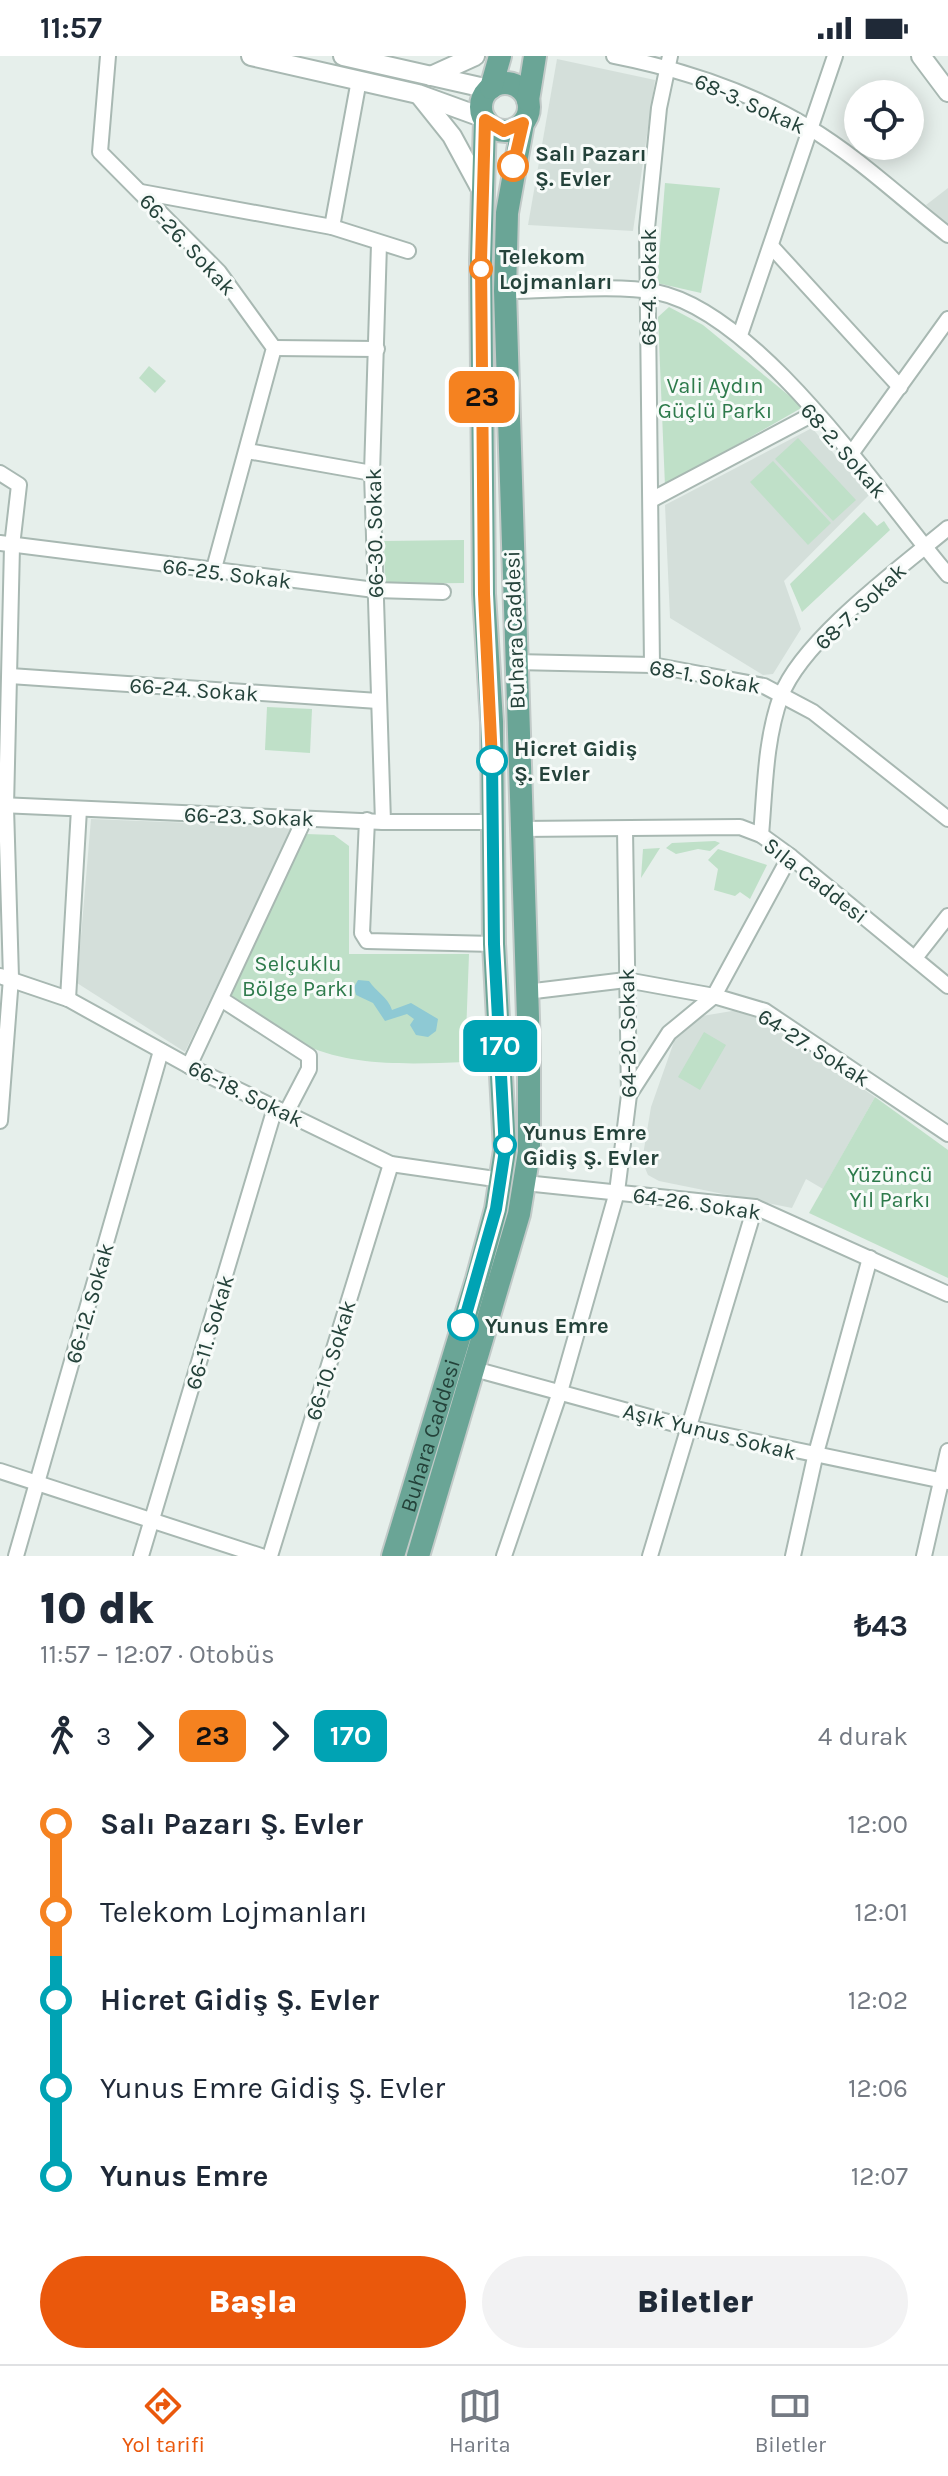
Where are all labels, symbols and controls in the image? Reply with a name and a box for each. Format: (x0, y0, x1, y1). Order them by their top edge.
text: 11:57 (40, 10, 102, 46)
street label: 68-3. Sokak (690, 68, 809, 140)
map controls (844, 80, 924, 160)
button: locate (844, 80, 924, 160)
place label: Salı Pazarı Ş. Evler (535, 141, 647, 192)
marker: Salı Pazarı Ş. Evler (498, 151, 528, 181)
street label: 66-26. Sokak (134, 188, 241, 301)
street label: 68-4. Sokak (636, 228, 662, 346)
place label: Telekom Lojmanları (499, 244, 613, 295)
marker: Telekom Lojmanları (470, 258, 492, 280)
line badge: 23 (446, 371, 518, 423)
park label: Vali Aydın Güçlü Parkı (658, 373, 772, 424)
text: 23 (465, 380, 499, 413)
street label: 68-2. Sokak (795, 398, 892, 504)
street label: 66-30. Sokak (361, 468, 389, 598)
street label: Buhara Caddesi (499, 550, 531, 710)
street label: 66-25. Sokak (161, 553, 293, 595)
street label: 68-7. Sokak (810, 558, 912, 656)
street label: 68-1. Sokak (647, 654, 762, 700)
street label: 66-24. Sokak (129, 673, 259, 707)
place label: Hicret Gidiş Ş. Evler (514, 736, 637, 787)
marker: Hicret Gidiş Ş. Evler (477, 746, 507, 776)
street label: 66-23. Sokak (184, 802, 314, 832)
street label: Sıla Caddesi (758, 832, 872, 929)
park label: Selçuklu Bölge Parkı (242, 951, 354, 1002)
street label: 64-20. Sokak (614, 968, 642, 1098)
street label: 64-27. Sokak (753, 1003, 874, 1093)
line badge: 170 (454, 1020, 546, 1072)
text: 170 (479, 1029, 521, 1062)
street label: 66-18. Sokak (184, 1055, 307, 1133)
place label: Yunus Emre Gidiş Ş. Evler (523, 1120, 659, 1171)
marker: Yunus Emre Gidiş Ş. Evler (494, 1134, 516, 1156)
park label: Yüzüncü Yıl Parkı (847, 1162, 933, 1213)
street label: 64-26. Sokak (631, 1182, 763, 1226)
street label: 66-12. Sokak (60, 1240, 120, 1367)
street label: 66-11. Sokak (180, 1272, 240, 1393)
street label: 66-10. Sokak (300, 1297, 362, 1424)
marker: Yunus Emre (448, 1310, 478, 1340)
place label: Yunus Emre (485, 1313, 609, 1339)
street label: Buhara Caddesi (395, 1356, 466, 1516)
street label: Aşık Yunus Sokak (620, 1398, 799, 1466)
text: 10 dk (40, 1583, 154, 1634)
text: ₺43 (854, 1608, 908, 1644)
text: 11:57 – 12:07 · Otobüs (40, 1639, 275, 1670)
icon: walk (40, 1714, 84, 1758)
icon: forward (123, 1714, 167, 1758)
icon: forward (258, 1714, 302, 1758)
text: 23 (195, 1719, 230, 1752)
text: 170 (330, 1719, 371, 1752)
text: 3 (96, 1721, 111, 1752)
text: 4 durak (818, 1721, 908, 1752)
text: Salı Pazarı Ş. Evler (100, 1806, 363, 1842)
text: 12:00 (847, 1809, 908, 1840)
text: Telekom Lojmanları (100, 1894, 368, 1930)
text: 12:01 (854, 1897, 908, 1928)
text: Hicret Gidiş Ş. Evler (100, 1982, 379, 2018)
text: 12:02 (848, 1985, 908, 2016)
text: Yunus Emre Gidiş Ş. Evler (100, 2070, 445, 2106)
text: 12:06 (848, 2073, 908, 2104)
text: Yunus Emre (100, 2158, 269, 2194)
text: 12:07 (851, 2161, 908, 2192)
button: Başla (40, 2256, 466, 2348)
button: Biletler (482, 2256, 908, 2348)
tab: Yol tarifi (122, 2384, 205, 2458)
tab: Harita (449, 2384, 511, 2458)
tab: Biletler (755, 2384, 826, 2458)

